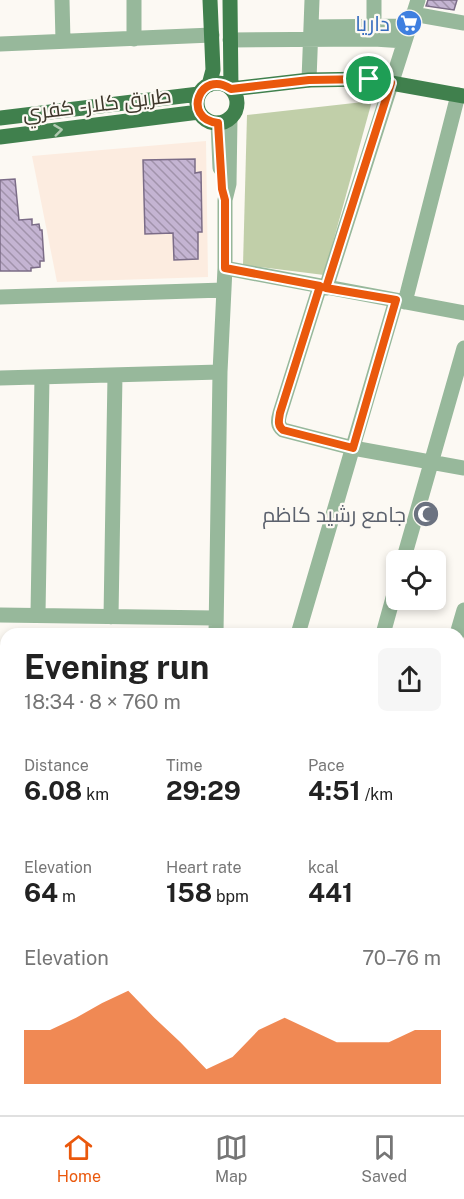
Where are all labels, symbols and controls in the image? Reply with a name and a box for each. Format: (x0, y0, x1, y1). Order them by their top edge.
supermarket icon: داريا (394, 8, 424, 38)
place label: داريا (355, 11, 390, 36)
pin (343, 53, 394, 104)
icon: arrive (352, 62, 385, 95)
street label: طريق كلار - كفري (21, 82, 173, 130)
one-way arrow (53, 124, 63, 136)
mosque icon: جامع رشيد كاظم (411, 499, 441, 529)
place label: جامع رشيد كاظم (262, 502, 406, 529)
map controls (386, 550, 446, 610)
button: locate (386, 550, 446, 610)
text: Evening run (24, 648, 209, 686)
button: share (378, 648, 441, 711)
text: 18:34 · 8 × 760 m (24, 690, 181, 714)
text: Distance (24, 756, 89, 775)
text: Time (166, 756, 202, 775)
text: Pace (308, 756, 345, 775)
text: 6.08 (24, 775, 82, 806)
text: 29:29 (166, 775, 241, 806)
text: 4:51 (308, 775, 361, 806)
text: km (82, 785, 109, 804)
text: /km (361, 785, 393, 804)
text: Elevation (24, 858, 92, 877)
text: Heart rate (166, 858, 242, 877)
text: kcal (308, 858, 339, 877)
text: 64 (24, 877, 58, 908)
text: 158 (166, 877, 212, 908)
text: 441 (308, 877, 353, 908)
text: m (58, 887, 76, 906)
text: bpm (212, 887, 249, 906)
text: Elevation (24, 946, 109, 970)
text: 70–76 m (362, 946, 441, 970)
tab: Home (57, 1131, 101, 1186)
tab: Map (215, 1131, 248, 1186)
tab: Saved (361, 1131, 407, 1186)

